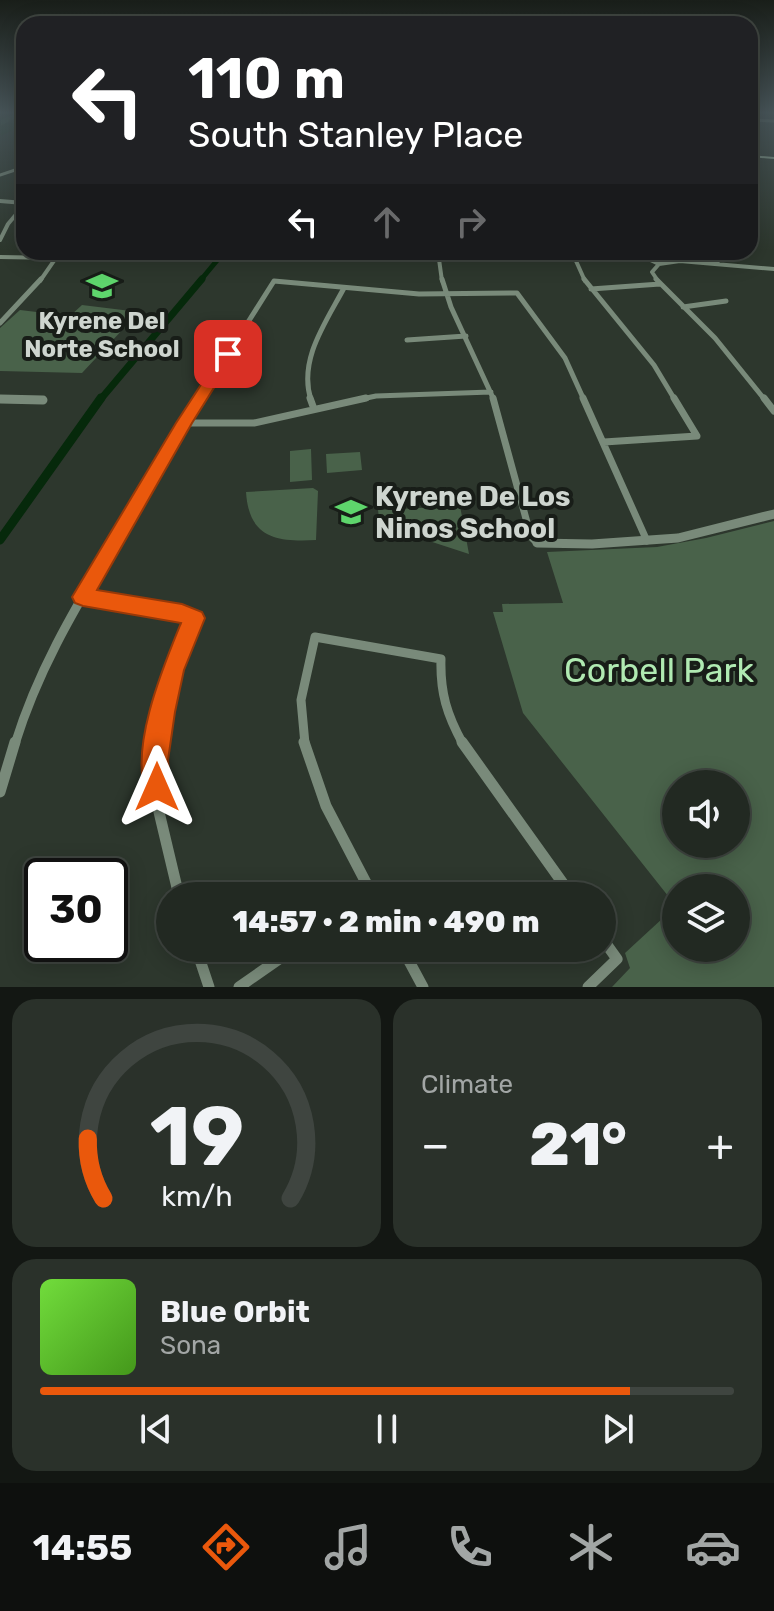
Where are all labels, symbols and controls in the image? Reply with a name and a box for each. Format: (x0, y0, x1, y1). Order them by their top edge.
text: 110 m (188, 46, 345, 112)
icon: left (56, 48, 160, 152)
text: South Stanley Place (188, 113, 523, 156)
icon: left (281, 200, 325, 244)
icon: ahead (365, 200, 409, 244)
icon: right (449, 200, 493, 244)
school or university icon: Kyrene Del Norte School (85, 269, 119, 303)
place label: Kyrene Del Norte School (24, 307, 180, 363)
pin (194, 320, 262, 388)
icon: arrive (206, 332, 250, 376)
place label: Kyrene De Los Ninos School (375, 480, 571, 545)
school or university icon: Kyrene De Los Ninos School (334, 495, 368, 529)
park label: Corbell Park (564, 650, 754, 691)
position arrow (115, 745, 199, 829)
map controls (662, 770, 750, 962)
button: sound (662, 770, 750, 858)
speed limit sign: 30 (24, 858, 128, 962)
button: layers (662, 874, 750, 962)
text: 14:57 · 2 min · 490 m (233, 904, 539, 940)
text: Climate (421, 1069, 513, 1100)
text: 19 (149, 1087, 244, 1186)
text: 21° (529, 1109, 627, 1180)
text: − (421, 1119, 450, 1171)
text: + (707, 1119, 734, 1171)
text: km/h (161, 1179, 232, 1213)
text: Blue Orbit (160, 1294, 310, 1330)
text: Sona (160, 1330, 221, 1361)
icon: previous (134, 1407, 178, 1451)
icon: pause (365, 1407, 409, 1451)
icon: next (596, 1407, 640, 1451)
icon: directions (198, 1519, 254, 1575)
icon: music (320, 1519, 376, 1575)
icon: phone (442, 1519, 498, 1575)
icon: climate (563, 1519, 619, 1575)
icon: car (685, 1519, 741, 1575)
text: 14:55 (33, 1526, 132, 1569)

